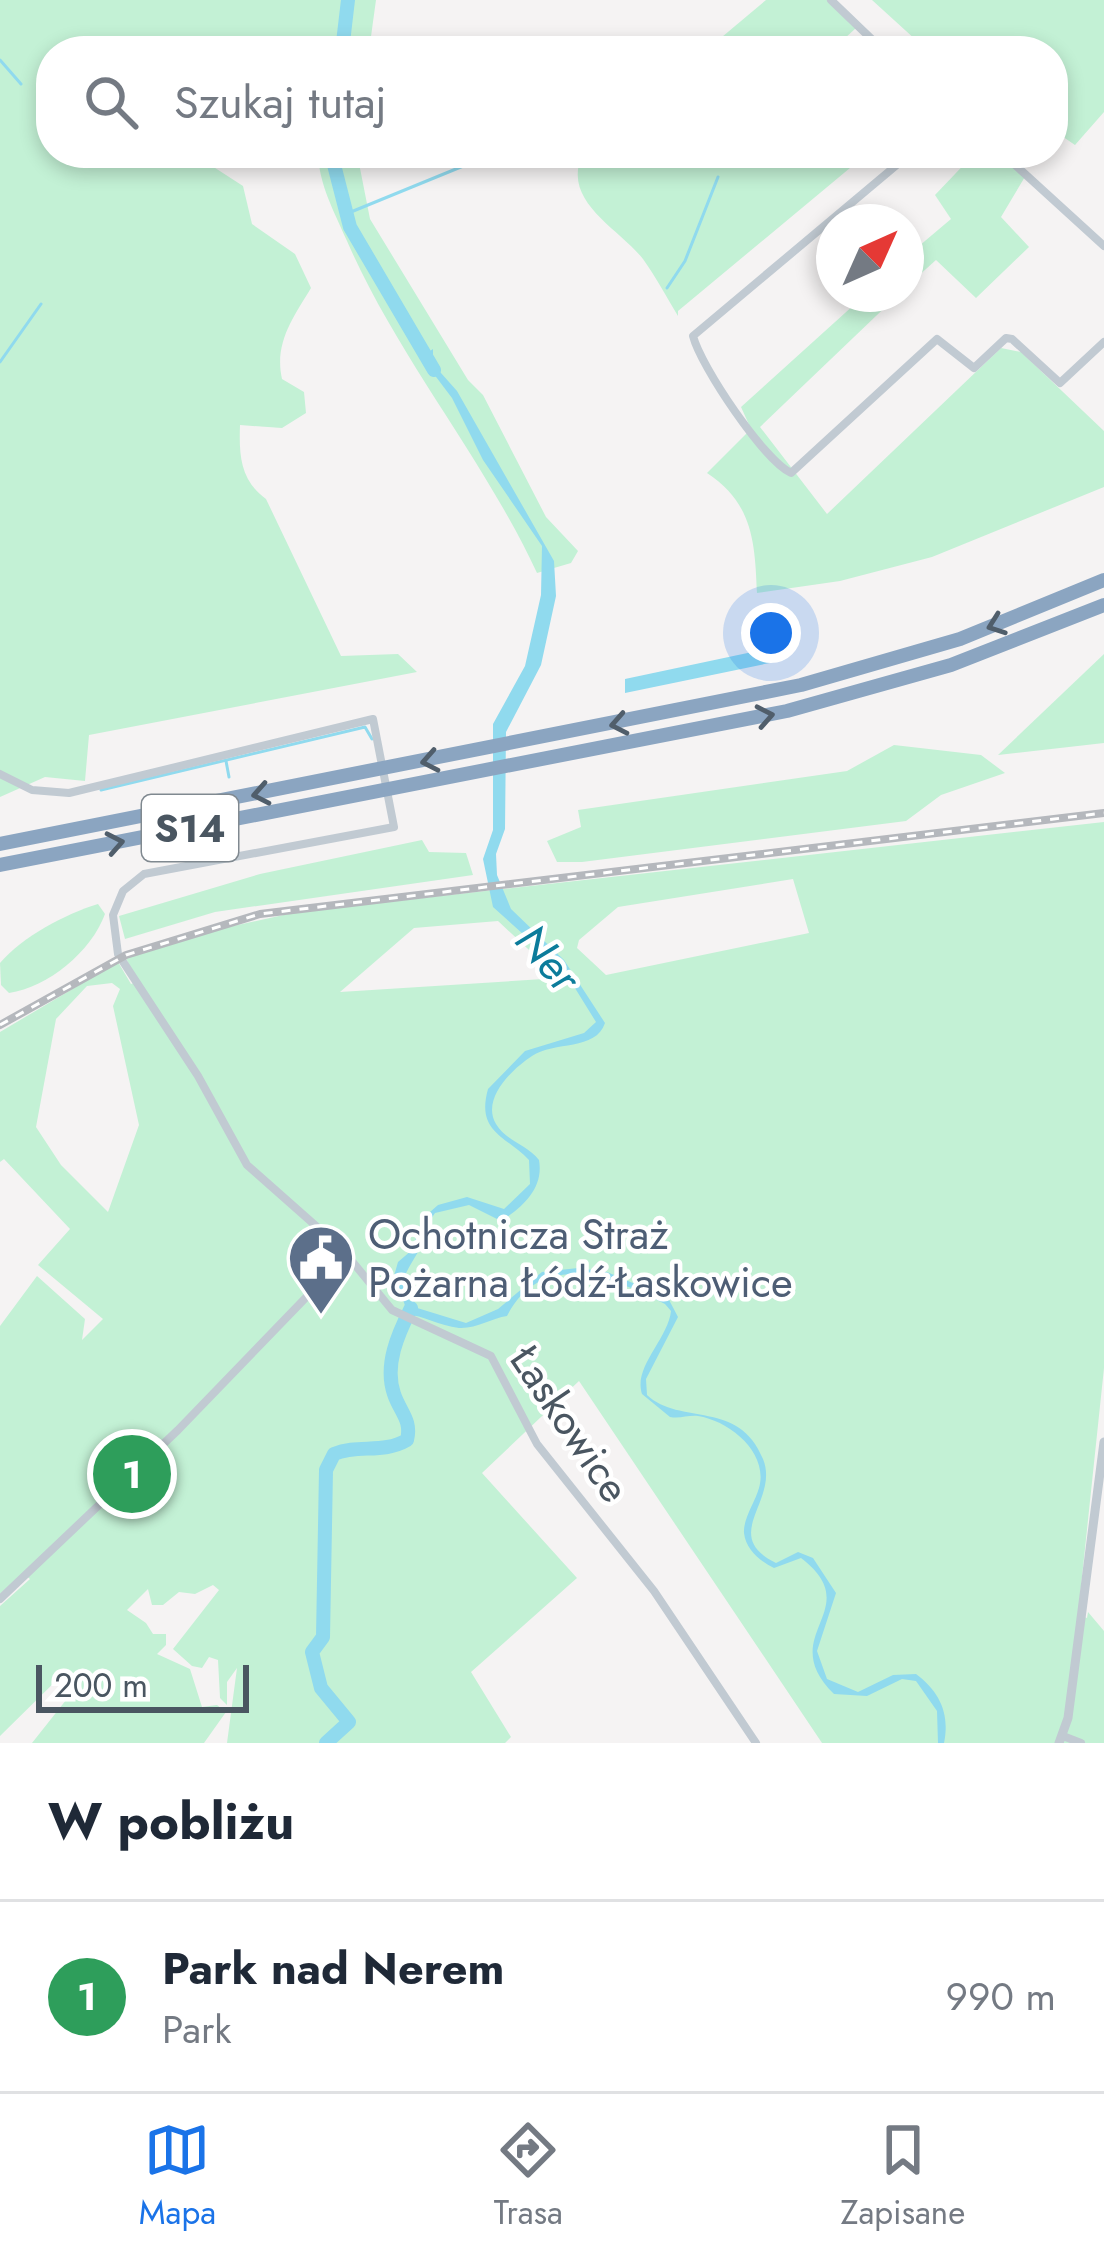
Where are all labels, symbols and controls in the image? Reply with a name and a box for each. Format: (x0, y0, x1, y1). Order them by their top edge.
search box (36, 36, 1068, 168)
icon: search (78, 69, 144, 135)
text: Szukaj tutaj (174, 70, 387, 135)
north arrow (816, 204, 924, 312)
your location (741, 603, 801, 663)
one-way arrow (987, 611, 1008, 635)
one-way arrow (754, 704, 774, 730)
one-way arrow (610, 710, 630, 736)
one-way arrow (420, 747, 440, 773)
one-way arrow (252, 780, 272, 806)
road number: S14 (142, 795, 238, 861)
one-way arrow (104, 831, 124, 857)
water label: Ner (500, 910, 597, 1008)
place label: Ochotnicza Straż Pożarna Łódź-Łaskowice (368, 1204, 793, 1313)
public building icon: Ochotnicza Straż Pożarna Łódź-Łaskowice (286, 1223, 356, 1317)
street label: Łaskowice (495, 1333, 645, 1515)
pin: 1 (93, 1429, 171, 1519)
scale bar (36, 1659, 249, 1712)
text: 200 m (54, 1662, 148, 1709)
text: W pobliżu (48, 1784, 294, 1858)
text: Park nad Nerem (162, 1936, 504, 2001)
text: 1 (77, 1968, 97, 2025)
text: 990 m (946, 1968, 1056, 2025)
text: Park (162, 2001, 232, 2058)
tab: Mapa (139, 2117, 216, 2236)
tab: Trasa (494, 2117, 563, 2236)
tab: Zapisane (840, 2117, 965, 2236)

